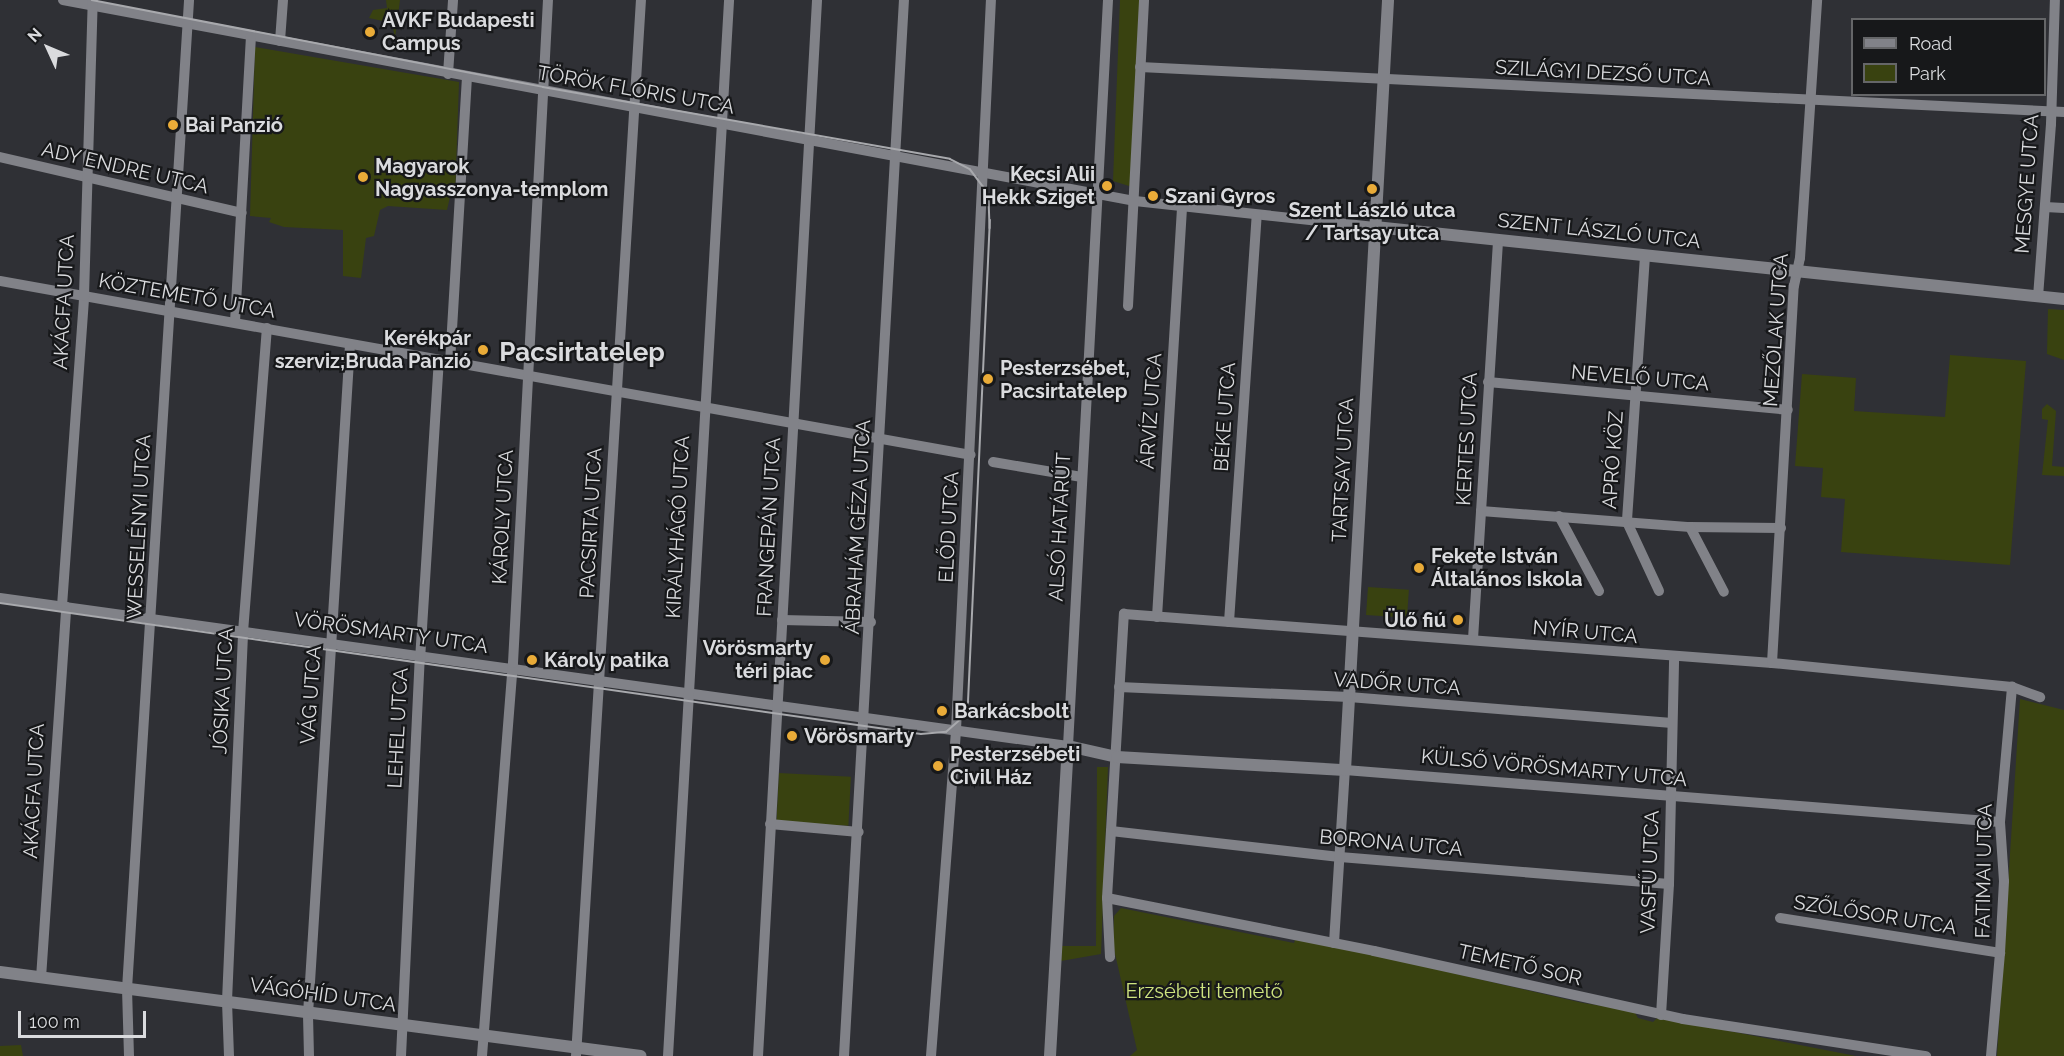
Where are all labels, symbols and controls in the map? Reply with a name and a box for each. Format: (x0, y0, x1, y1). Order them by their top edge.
place label: AVKF Budapesti Campus (382, 8, 535, 55)
north arrow (18, 18, 78, 78)
legend (1851, 18, 2046, 96)
text: N (24, 24, 46, 46)
marker: AVKF Budapesti Campus (363, 25, 377, 39)
text: Road (1909, 33, 1952, 54)
street label: SZILÁGYI DEZSŐ UTCA (1494, 55, 1712, 91)
street label: TÖRÖK FLÓRIS UTCA (536, 61, 736, 119)
text: Park (1909, 63, 1946, 84)
place label: Bai Panzió (185, 113, 283, 137)
street label: MESGYE UTCA (2010, 114, 2044, 254)
marker: Bai Panzió (166, 118, 180, 132)
street label: ADY ENDRE UTCA (39, 137, 211, 199)
place label: Magyarok Nagyasszonya-templom (375, 154, 608, 201)
place label: Kecsi Alii Hekk Sziget (982, 162, 1095, 209)
marker: Magyarok Nagyasszonya-templom (356, 170, 370, 184)
marker: Kecsi Alii Hekk Sziget (1100, 179, 1114, 193)
marker: Szent László utca / Tartsay utca (1365, 182, 1379, 196)
place label: Szani Gyros (1165, 184, 1275, 208)
marker: Szani Gyros (1146, 189, 1160, 203)
place label: Szent László utca / Tartsay utca (1288, 198, 1456, 245)
street label: SZENT LÁSZLÓ UTCA (1496, 208, 1702, 254)
street label: AKÁCFA UTCA (48, 233, 80, 371)
street label: MEZŐLAK UTCA (1759, 252, 1793, 408)
street label: KÖZTEMETŐ UTCA (97, 269, 277, 323)
place label: Kerékpár szerviz;Bruda Panzió (275, 326, 471, 373)
district label: Pacsirtatelep (499, 337, 665, 369)
marker: Kerékpár szerviz;Bruda Panzió (476, 343, 490, 357)
street label: ÁRVÍZ UTCA (1135, 352, 1167, 470)
place label: Pesterzsébet, Pacsirtatelep (1000, 356, 1130, 403)
street label: NEVELŐ UTCA (1570, 360, 1710, 396)
street label: BÉKE UTCA (1209, 362, 1241, 472)
marker: Pesterzsébet, Pacsirtatelep (981, 372, 995, 386)
street label: KERTES UTCA (1452, 372, 1482, 506)
street label: TARTSAY UTCA (1327, 397, 1359, 543)
street label: APRÓ KÖZ (1598, 410, 1628, 510)
street label: ÁBRAHÁM GÉZA UTCA (840, 419, 876, 635)
street label: WESSELÉNYI UTCA (122, 434, 156, 620)
street label: KIRÁLYHÁGÓ UTCA (661, 435, 695, 619)
street label: FRANGEPÁN UTCA (752, 437, 786, 617)
street label: PACSIRTA UTCA (575, 447, 607, 599)
street label: KÁROLY UTCA (487, 449, 519, 585)
street label: ALSÓ HATÁRÚT (1044, 452, 1076, 602)
street label: ELŐD UTCA (934, 471, 964, 583)
place label: Fekete István Általános Iskola (1431, 544, 1583, 591)
marker: Fekete István Általános Iskola (1412, 561, 1426, 575)
street label: VÖRÖSMARTY UTCA (292, 607, 490, 659)
place label: Ülő fiú (1384, 608, 1446, 632)
marker: Ülő fiú (1451, 613, 1465, 627)
street label: NYÍR UTCA (1531, 615, 1639, 649)
street label: JÓSIKA UTCA (208, 627, 238, 755)
place label: Vörösmarty téri piac (703, 636, 813, 683)
street label: VÁG UTCA (296, 645, 326, 745)
place label: Károly patika (544, 648, 670, 672)
marker: Károly patika (525, 653, 539, 667)
marker: Vörösmarty téri piac (818, 653, 832, 667)
street label: LEHEL UTCA (383, 667, 413, 789)
street label: VADŐR UTCA (1333, 668, 1461, 700)
place label: Barkácsbolt (954, 699, 1069, 723)
marker: Barkácsbolt (935, 704, 949, 718)
street label: AKÁCFA UTCA (18, 722, 50, 860)
place label: Vörösmarty (804, 724, 914, 748)
marker: Vörösmarty (785, 729, 799, 743)
place label: Pesterzsébeti Civil Ház (950, 742, 1080, 789)
street label: KÜLSŐ VÖRÖSMARTY UTCA (1419, 744, 1689, 792)
marker: Pesterzsébeti Civil Ház (931, 759, 945, 773)
street label: FATIMAI UTCA (1971, 803, 1997, 939)
street label: VASFŰ UTCA (1636, 810, 1664, 934)
street label: BORONA UTCA (1318, 825, 1464, 861)
street label: SZŐLŐSOR UTCA (1792, 890, 1958, 940)
street label: TEMETŐ SOR (1456, 939, 1584, 991)
street label: VÁGÓHÍD UTCA (248, 973, 398, 1017)
park label: Erzsébeti temető (1125, 979, 1283, 1003)
scale bar (21, 999, 148, 1037)
text: 100 m (29, 1011, 80, 1032)

